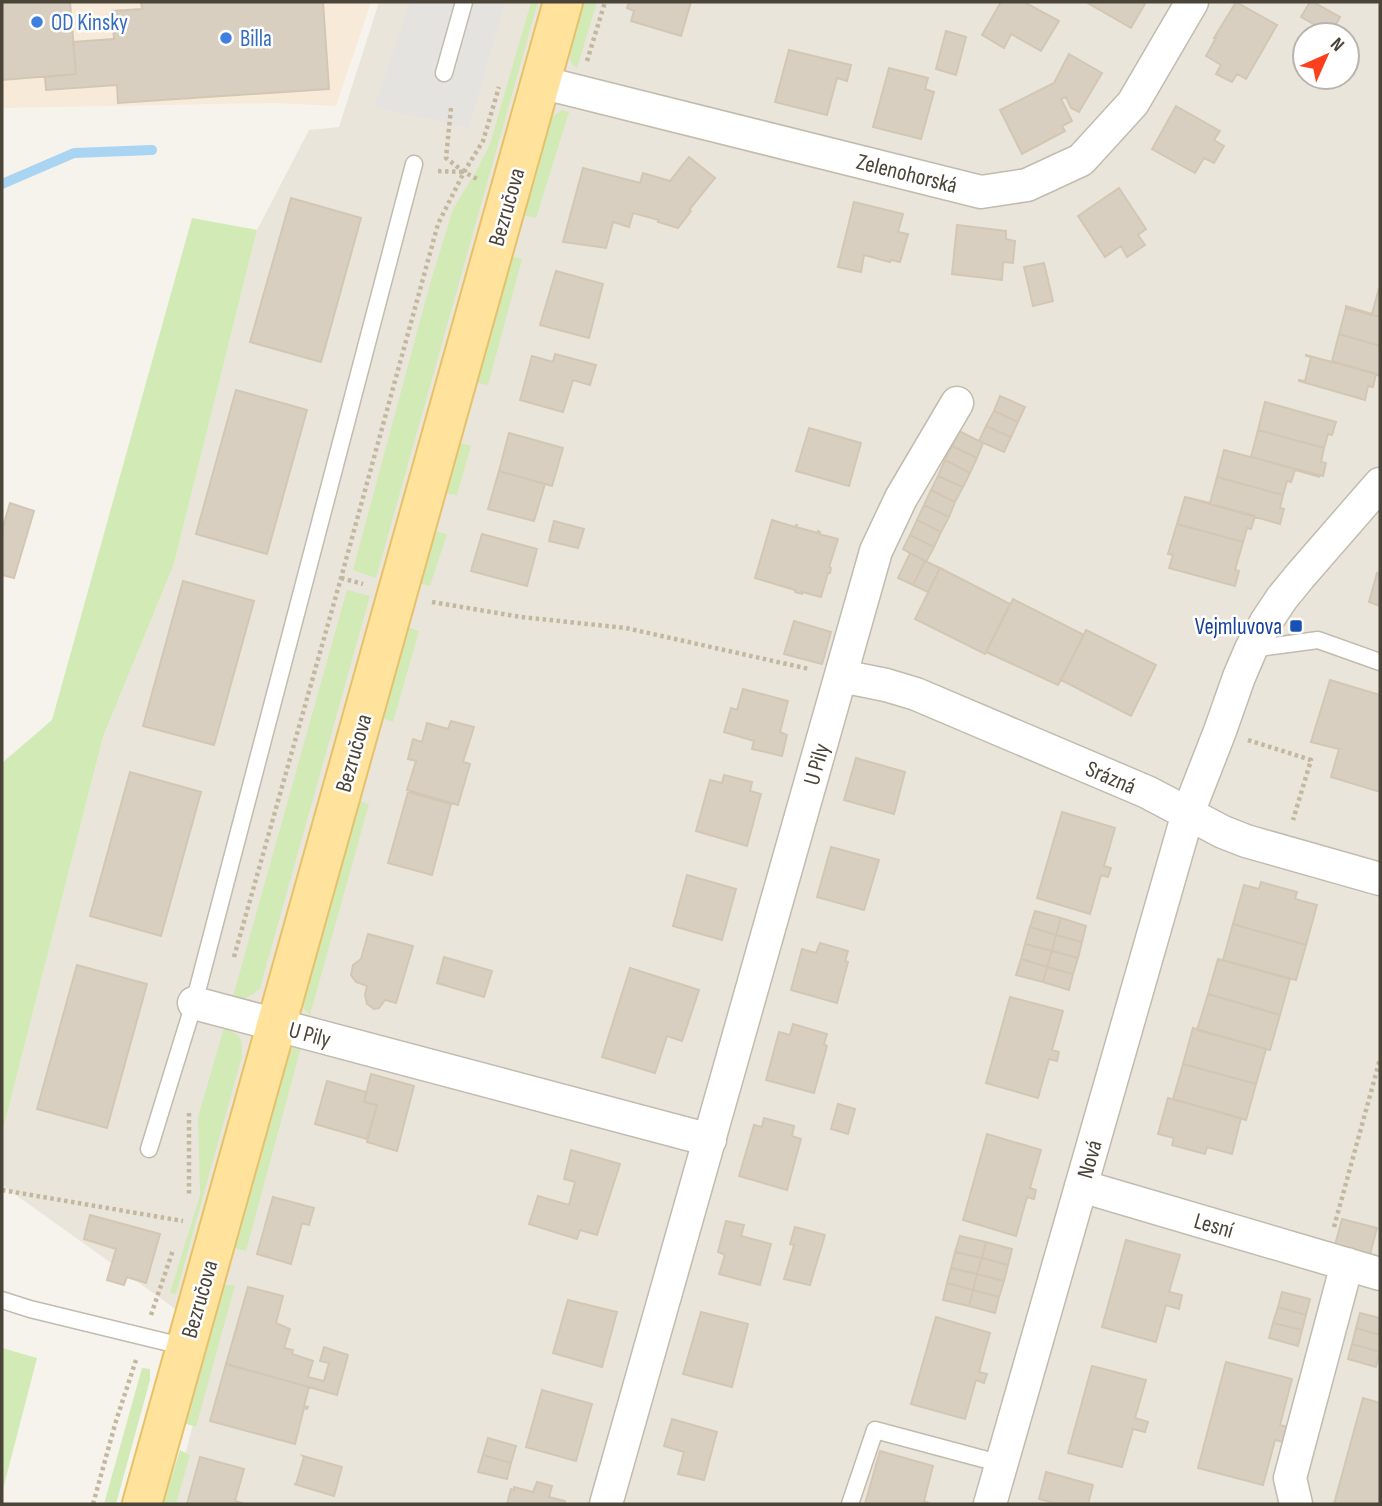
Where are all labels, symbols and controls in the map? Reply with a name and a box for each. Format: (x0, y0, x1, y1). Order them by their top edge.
place label: OD Kinsky (51, 9, 128, 37)
marker: OD Kinsky (29, 14, 45, 30)
north arrow (1291, 21, 1361, 91)
place label: Billa (240, 25, 272, 53)
marker: Billa (218, 30, 234, 46)
text: N (1325, 33, 1349, 57)
street label: Zelenohorská (854, 148, 960, 200)
street label: Bezručova (482, 165, 531, 250)
place label: Vejmluvova (1195, 613, 1282, 641)
marker: Vejmluvova (1288, 618, 1304, 634)
street label: Bezručova (329, 711, 378, 796)
street label: U Pily (798, 740, 836, 788)
street label: Srázná (1081, 755, 1140, 801)
street label: U Pily (286, 1016, 334, 1054)
street label: Nová (1071, 1137, 1109, 1182)
street label: Lesní (1191, 1207, 1237, 1245)
street label: Bezručova (175, 1257, 224, 1342)

